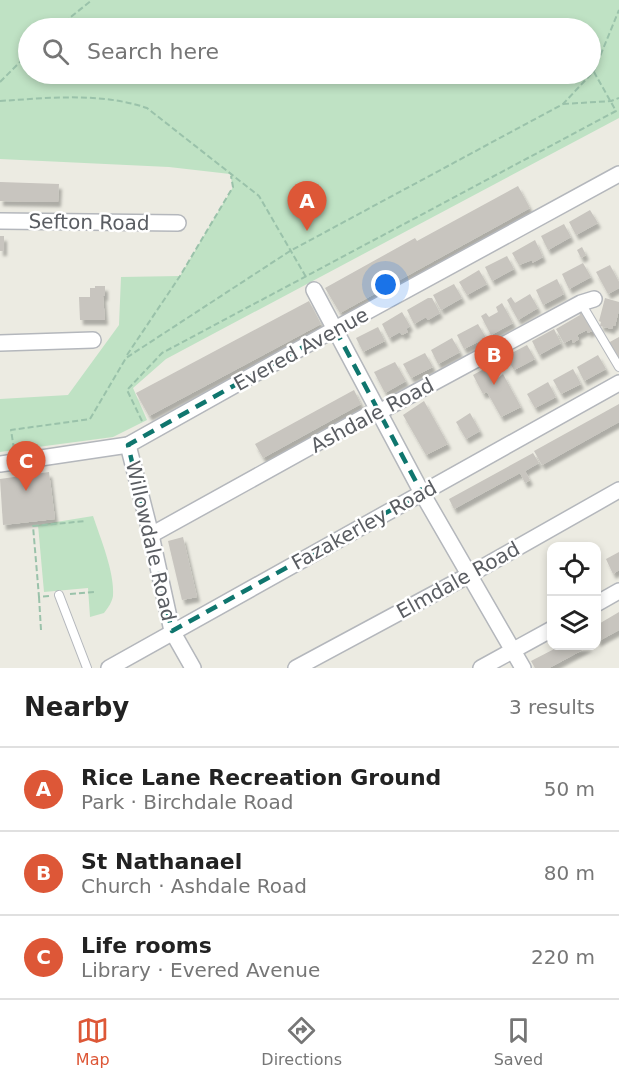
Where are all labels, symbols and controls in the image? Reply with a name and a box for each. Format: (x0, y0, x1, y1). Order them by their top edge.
search box (18, 18, 601, 84)
icon: search (39, 35, 72, 68)
text: Search here (87, 39, 219, 64)
pin: A (288, 182, 326, 231)
street label: Sefton Road (28, 209, 150, 235)
your location (371, 270, 400, 299)
street label: Evered Avenue (229, 302, 373, 396)
pin: B (474, 336, 514, 385)
street label: Ashdale Road (306, 372, 438, 458)
pin: C (6, 442, 46, 491)
street label: Willowdale Road (121, 458, 181, 624)
street label: Fazakerley Road (287, 475, 441, 575)
street label: Elmdale Road (392, 536, 524, 624)
map controls (547, 542, 601, 650)
button: locate (547, 542, 601, 596)
button: layers (547, 596, 601, 650)
text: Nearby (24, 692, 129, 722)
text: 3 results (509, 695, 595, 719)
text: Rice Lane Recreation Ground (81, 765, 441, 790)
text: A (36, 777, 51, 801)
text: 50 m (544, 777, 595, 801)
text: Park · Birchdale Road (81, 790, 293, 814)
text: St Nathanael (81, 849, 242, 874)
text: B (36, 861, 51, 885)
text: 80 m (544, 861, 595, 885)
text: Church · Ashdale Road (81, 874, 307, 898)
text: Life rooms (81, 933, 212, 958)
text: C (36, 945, 51, 969)
text: 220 m (531, 945, 595, 969)
text: Library · Evered Avenue (81, 958, 320, 982)
tab: Map (76, 1014, 110, 1069)
tab: Directions (261, 1014, 342, 1069)
tab: Saved (494, 1014, 543, 1069)

